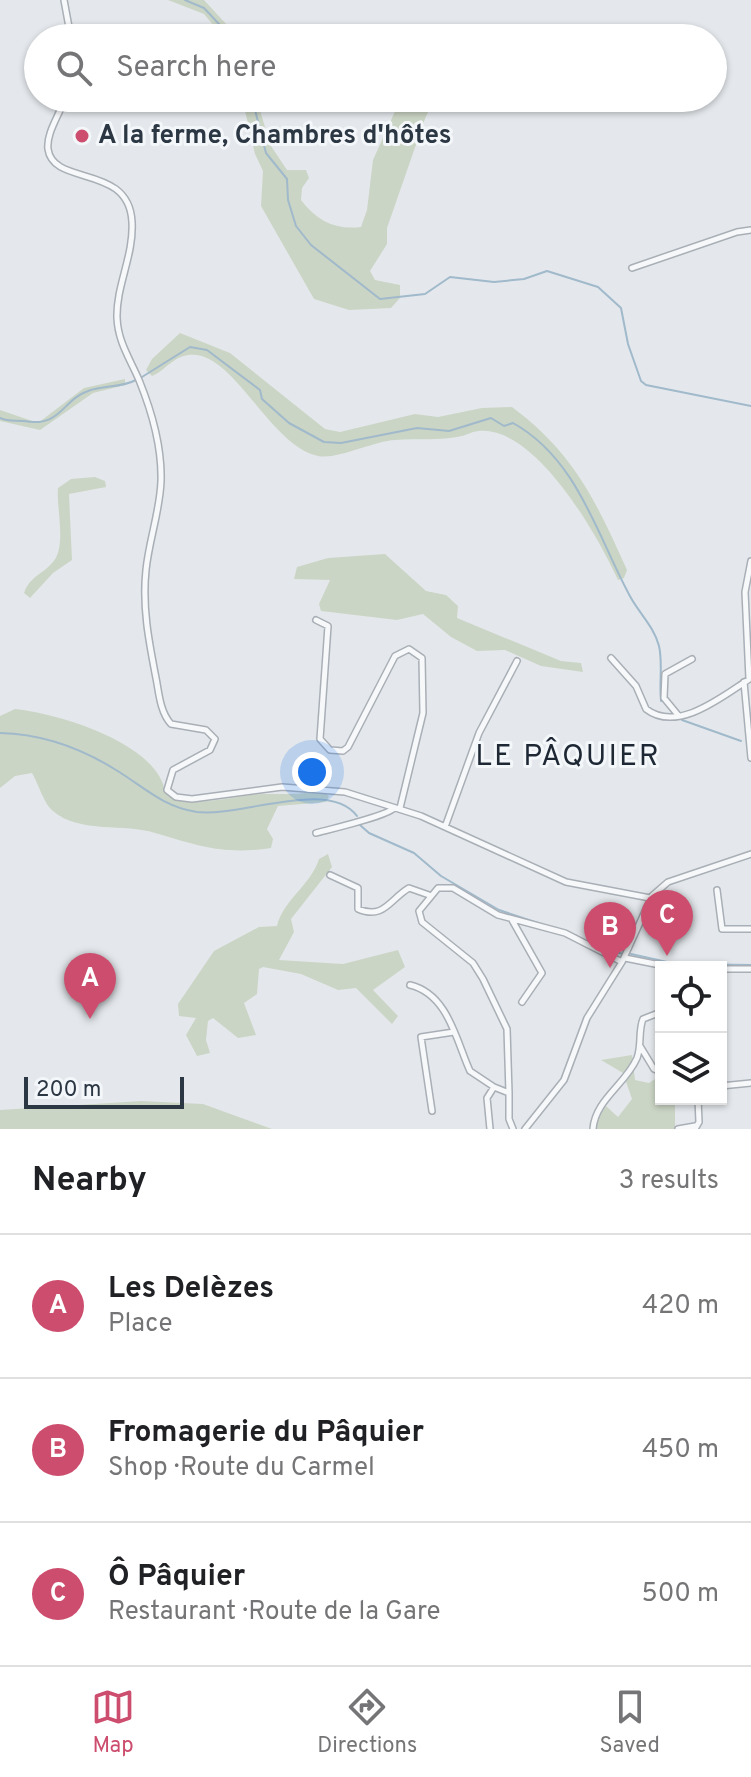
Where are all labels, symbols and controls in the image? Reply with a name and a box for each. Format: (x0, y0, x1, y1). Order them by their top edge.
search box (24, 24, 727, 112)
icon: search (52, 46, 96, 90)
text: Search here (116, 50, 276, 87)
place label: A la ferme, Chambres d'hôtes (98, 120, 452, 153)
marker: A la ferme, Chambres d'hôtes (73, 127, 91, 145)
district label: LE PÂQUIER (475, 737, 661, 776)
your location (292, 752, 332, 792)
pin: C (641, 890, 693, 956)
pin: B (584, 902, 636, 968)
pin: A (64, 953, 116, 1019)
map controls (655, 961, 727, 1105)
button: locate (655, 961, 727, 1033)
button: layers (655, 1033, 727, 1105)
scale bar (24, 1073, 184, 1109)
text: 200 m (36, 1077, 101, 1104)
text: Nearby (32, 1160, 147, 1203)
text: 3 results (619, 1165, 719, 1198)
text: Les Delèzes (108, 1271, 274, 1308)
text: A (49, 1290, 67, 1323)
text: 420 m (642, 1290, 719, 1323)
text: Place (108, 1308, 172, 1341)
text: Fromagerie du Pâquier (108, 1415, 424, 1452)
text: B (49, 1434, 67, 1467)
text: 450 m (642, 1434, 719, 1467)
text: Shop · Route du Carmel (108, 1452, 375, 1485)
text: Ô Pâquier (108, 1559, 245, 1596)
text: C (50, 1578, 66, 1611)
text: 500 m (642, 1578, 719, 1611)
text: Restaurant · Route de la Gare (108, 1596, 440, 1629)
tab: Map (91, 1685, 135, 1760)
tab: Directions (317, 1685, 417, 1760)
tab: Saved (599, 1685, 660, 1760)

